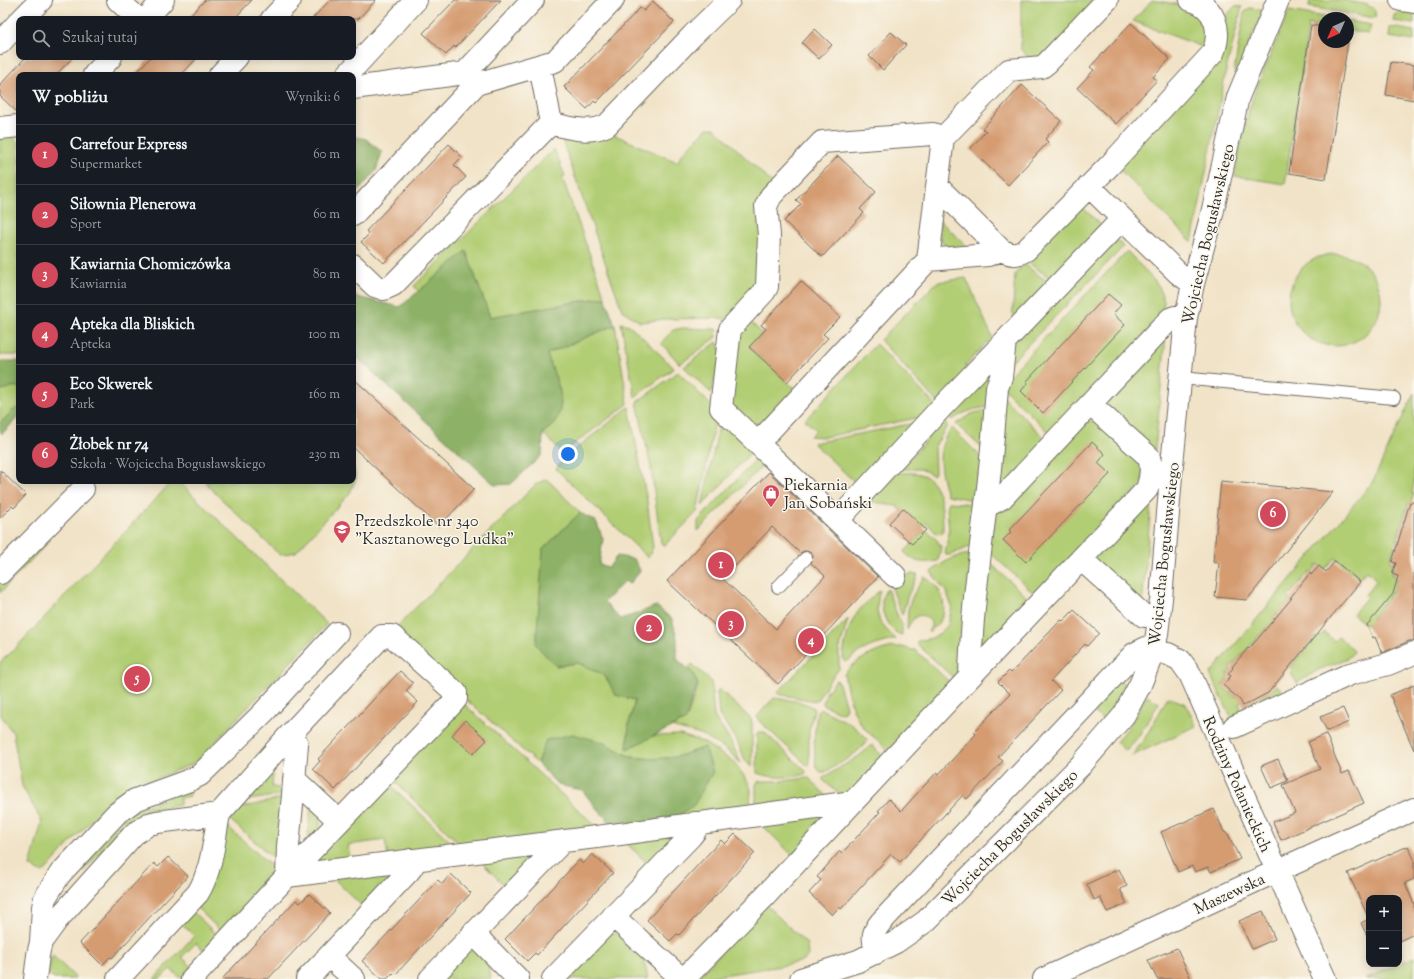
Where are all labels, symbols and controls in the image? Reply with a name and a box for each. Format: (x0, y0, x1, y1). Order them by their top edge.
north arrow (1318, 12, 1354, 48)
search box (16, 16, 356, 60)
icon: search (30, 27, 52, 49)
text: Szukaj tutaj (62, 28, 137, 49)
text: W pobliżu (32, 86, 108, 110)
text: Wyniki: 6 (285, 89, 340, 107)
text: Carrefour Express (70, 135, 187, 156)
street label: Wojciecha Bogusławskiego (1177, 142, 1241, 327)
text: 1 (43, 146, 47, 164)
text: 60 m (313, 146, 340, 164)
text: Supermarket (70, 156, 142, 174)
text: Siłownia Plenerowa (70, 195, 196, 216)
text: 2 (42, 206, 48, 224)
text: 60 m (313, 206, 340, 224)
text: Sport (70, 216, 101, 234)
text: Kawiarnia Chomiczówka (70, 255, 231, 276)
text: 3 (42, 266, 48, 284)
text: 80 m (313, 266, 340, 284)
text: Kawiarnia (70, 276, 127, 294)
text: Apteka dla Bliskich (70, 315, 195, 336)
text: 4 (42, 326, 48, 344)
text: 100 m (308, 326, 340, 344)
text: Apteka (70, 336, 111, 354)
text: Eco Skwerek (70, 375, 153, 396)
text: 5 (43, 386, 47, 404)
text: 160 m (309, 386, 340, 404)
text: Park (70, 396, 95, 414)
text: Żłobek nr 74 (70, 435, 149, 456)
your location (558, 444, 578, 464)
text: 6 (42, 446, 48, 464)
text: 230 m (308, 446, 340, 464)
text: Szkoła · Wojciecha Bogusławskiego (70, 456, 265, 474)
street label: Wojciecha Bogusławskiego (1144, 461, 1187, 647)
place label: Piekarnia Jan Sobański (783, 475, 873, 516)
shop icon: Piekarnia Jan Sobański (761, 483, 781, 508)
pin: 6 (1260, 499, 1286, 529)
place label: Przedszkole nr 340 "Kasztanowego Ludka" (355, 511, 514, 552)
school or university icon: Przedszkole nr 340 "Kasztanowego Ludka" (332, 519, 352, 544)
pin: 1 (708, 550, 734, 580)
pin: 3 (718, 609, 744, 639)
pin: 2 (636, 613, 662, 643)
pin: 4 (798, 626, 824, 656)
pin: 5 (124, 664, 150, 694)
street label: Rodziny Połanieckich (1195, 713, 1276, 857)
street label: Wojciecha Bogusławskiego (937, 765, 1084, 912)
street label: Maszewska (1191, 869, 1270, 922)
map controls (1366, 895, 1402, 967)
button: + (1366, 895, 1402, 931)
button: − (1366, 931, 1402, 967)

